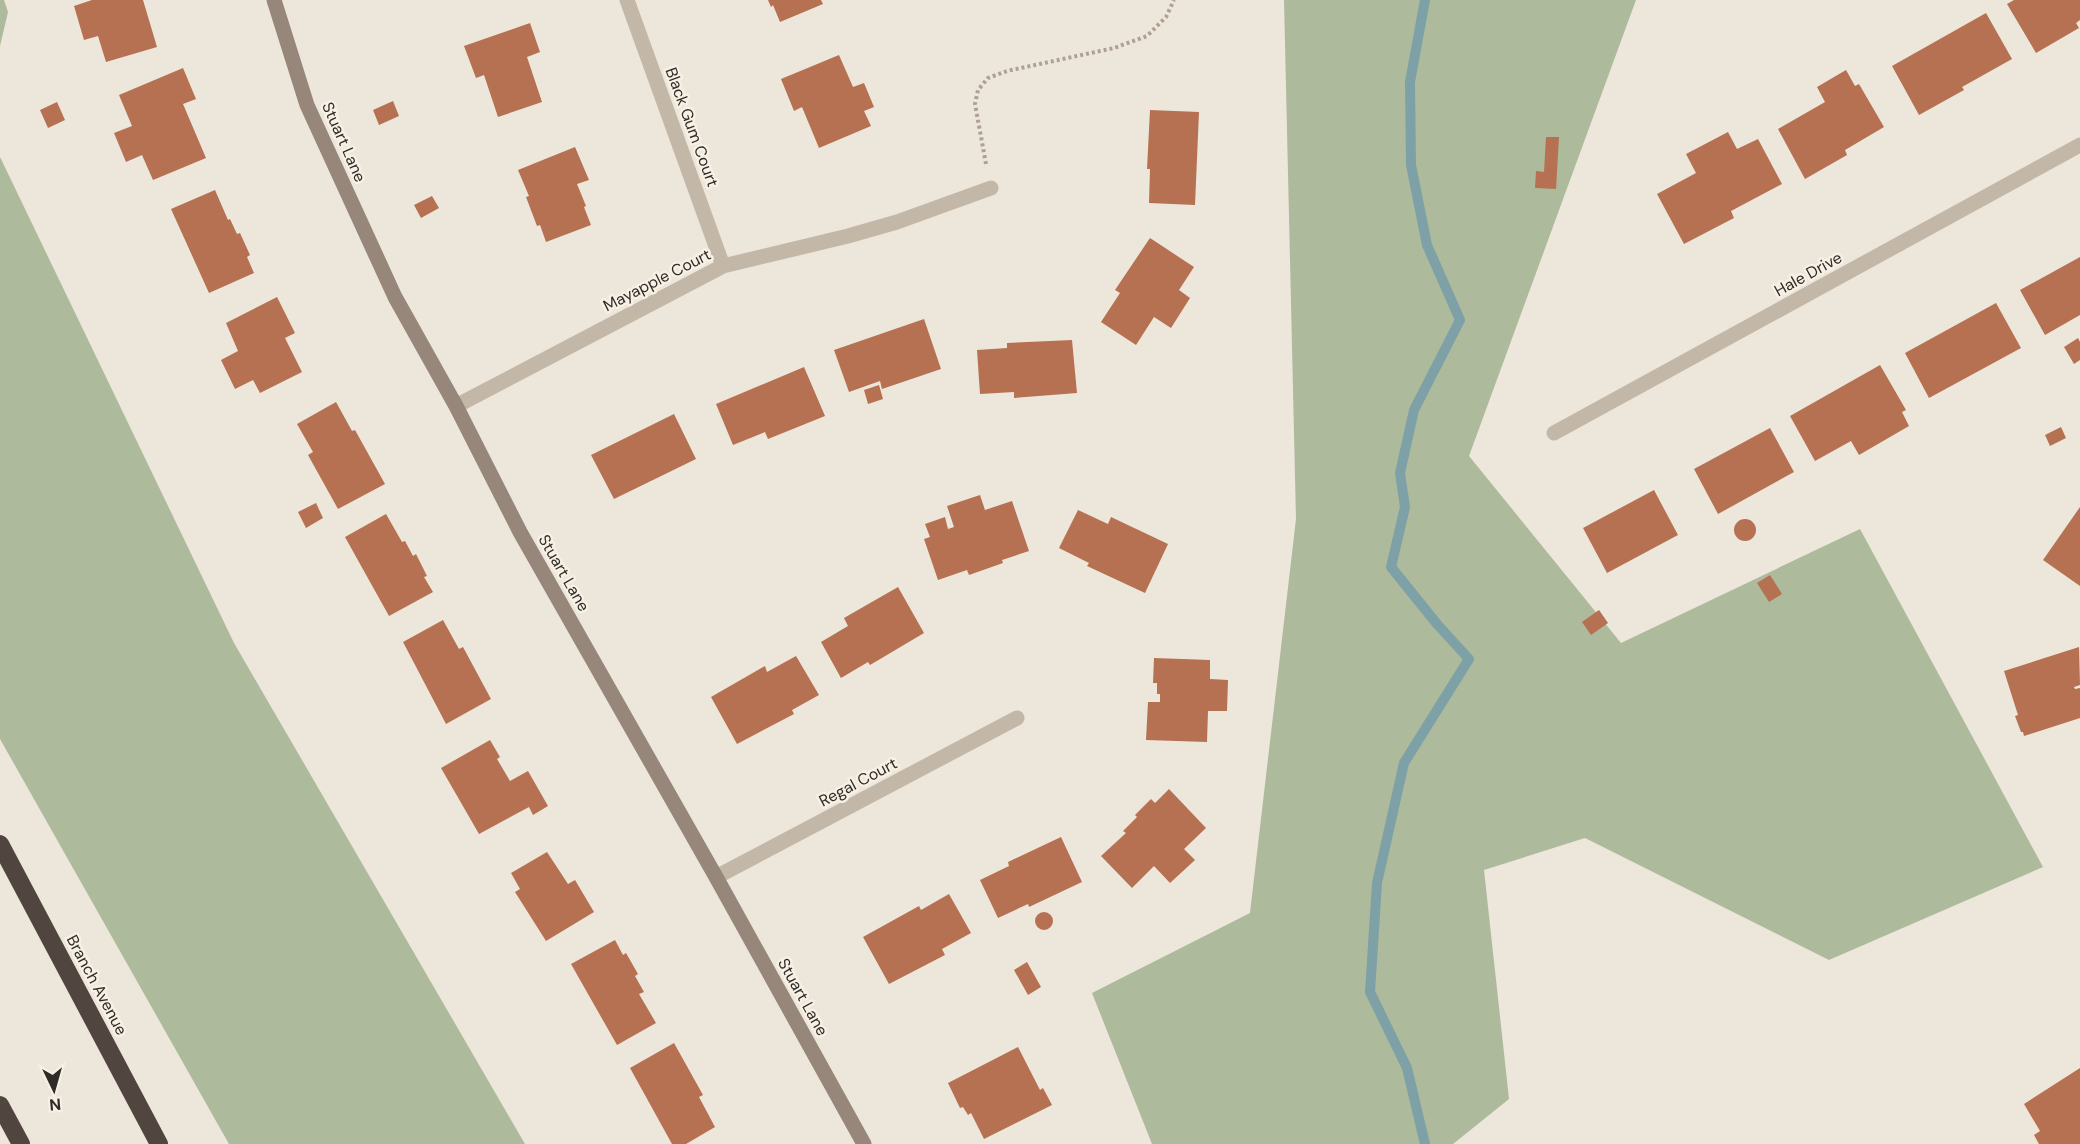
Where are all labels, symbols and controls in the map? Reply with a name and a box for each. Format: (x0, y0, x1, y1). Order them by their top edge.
street label: Black Gum Court (661, 64, 723, 190)
street label: Stuart Lane (317, 99, 371, 185)
street label: Mayapple Court (600, 244, 714, 316)
street label: Hale Drive (1770, 247, 1846, 301)
street label: Stuart Lane (534, 531, 594, 615)
street label: Regal Court (815, 753, 901, 811)
street label: Branch Avenue (62, 931, 132, 1039)
street label: Stuart Lane (773, 955, 833, 1039)
north arrow (24, 1060, 84, 1120)
text: N (49, 1093, 62, 1115)

